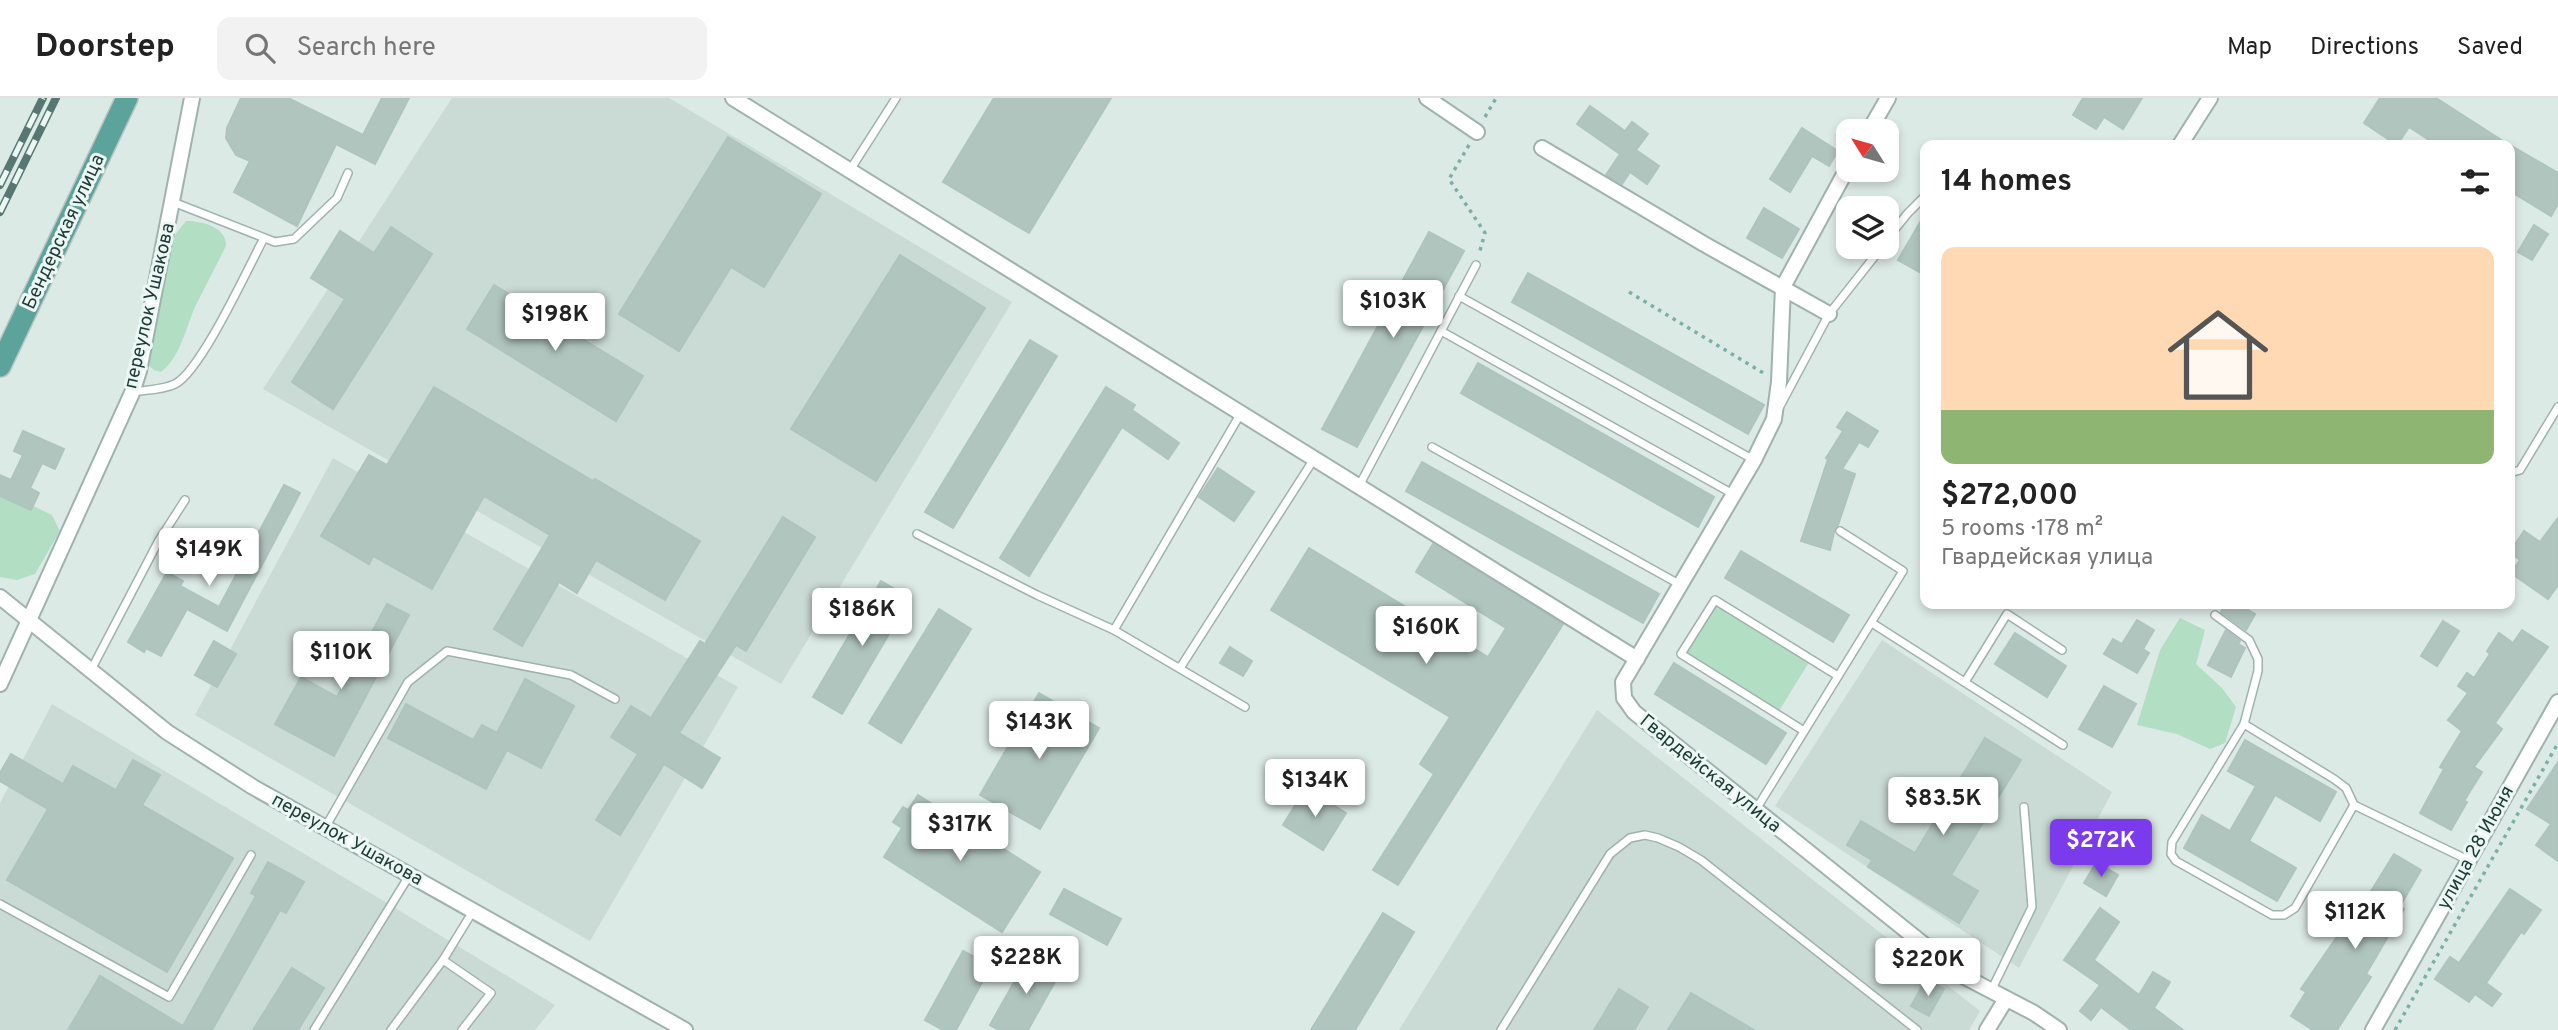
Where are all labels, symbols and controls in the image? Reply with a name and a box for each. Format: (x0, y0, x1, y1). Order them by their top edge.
search box (217, 17, 707, 80)
text: Doorstep (35, 27, 175, 69)
icon: search (241, 29, 279, 67)
text: Search here (297, 32, 436, 65)
text: Map (2227, 33, 2272, 63)
text: Directions (2310, 33, 2419, 63)
text: Saved (2457, 33, 2523, 63)
north arrow (1836, 119, 1899, 182)
map controls (1836, 119, 1899, 259)
street label: Бендерская улица (18, 151, 110, 313)
icon: filters (2456, 163, 2494, 201)
text: 14 homes (1941, 164, 2072, 201)
button: layers (1836, 196, 1899, 259)
street label: переулок Ушакова (119, 221, 181, 391)
pin: $103K (1344, 280, 1442, 340)
text: $103K (1359, 288, 1427, 317)
icon: home (2155, 292, 2281, 418)
pin: $198K (506, 294, 604, 353)
text: $198K (521, 301, 589, 330)
text: $272,000 (1941, 478, 2078, 515)
text: 5 rooms · 178 m² (1941, 515, 2103, 544)
pin: $149K (160, 528, 258, 588)
text: $149K (175, 536, 243, 565)
text: Гвардейская улица (1941, 544, 2153, 573)
pin: $186K (813, 588, 911, 648)
text: $186K (828, 596, 896, 625)
pin: $160K (1377, 606, 1475, 666)
text: $160K (1392, 614, 1460, 643)
pin: $110K (292, 632, 390, 691)
text: $110K (309, 639, 373, 668)
pin: $143K (990, 702, 1088, 761)
text: $143K (1005, 709, 1073, 738)
street label: Гвардейская улица (1634, 710, 1786, 838)
pin: $134K (1266, 760, 1364, 819)
text: $134K (1281, 767, 1349, 796)
pin: $83.5K (1886, 778, 2000, 837)
street label: улица 28 Июня (2432, 782, 2520, 914)
text: $83.5K (1904, 785, 1982, 814)
street label: переулок Ушакова (267, 788, 427, 892)
pin: $317K (911, 804, 1009, 863)
text: $317K (927, 811, 993, 840)
pin: $272K (2052, 820, 2150, 879)
text: $272K (2066, 827, 2136, 856)
pin: $112K (2306, 892, 2404, 951)
text: $112K (2324, 899, 2386, 928)
pin: $228K (977, 936, 1075, 996)
pin: $220K (1879, 939, 1977, 998)
text: $228K (990, 944, 1062, 973)
text: $220K (1891, 946, 1965, 975)

